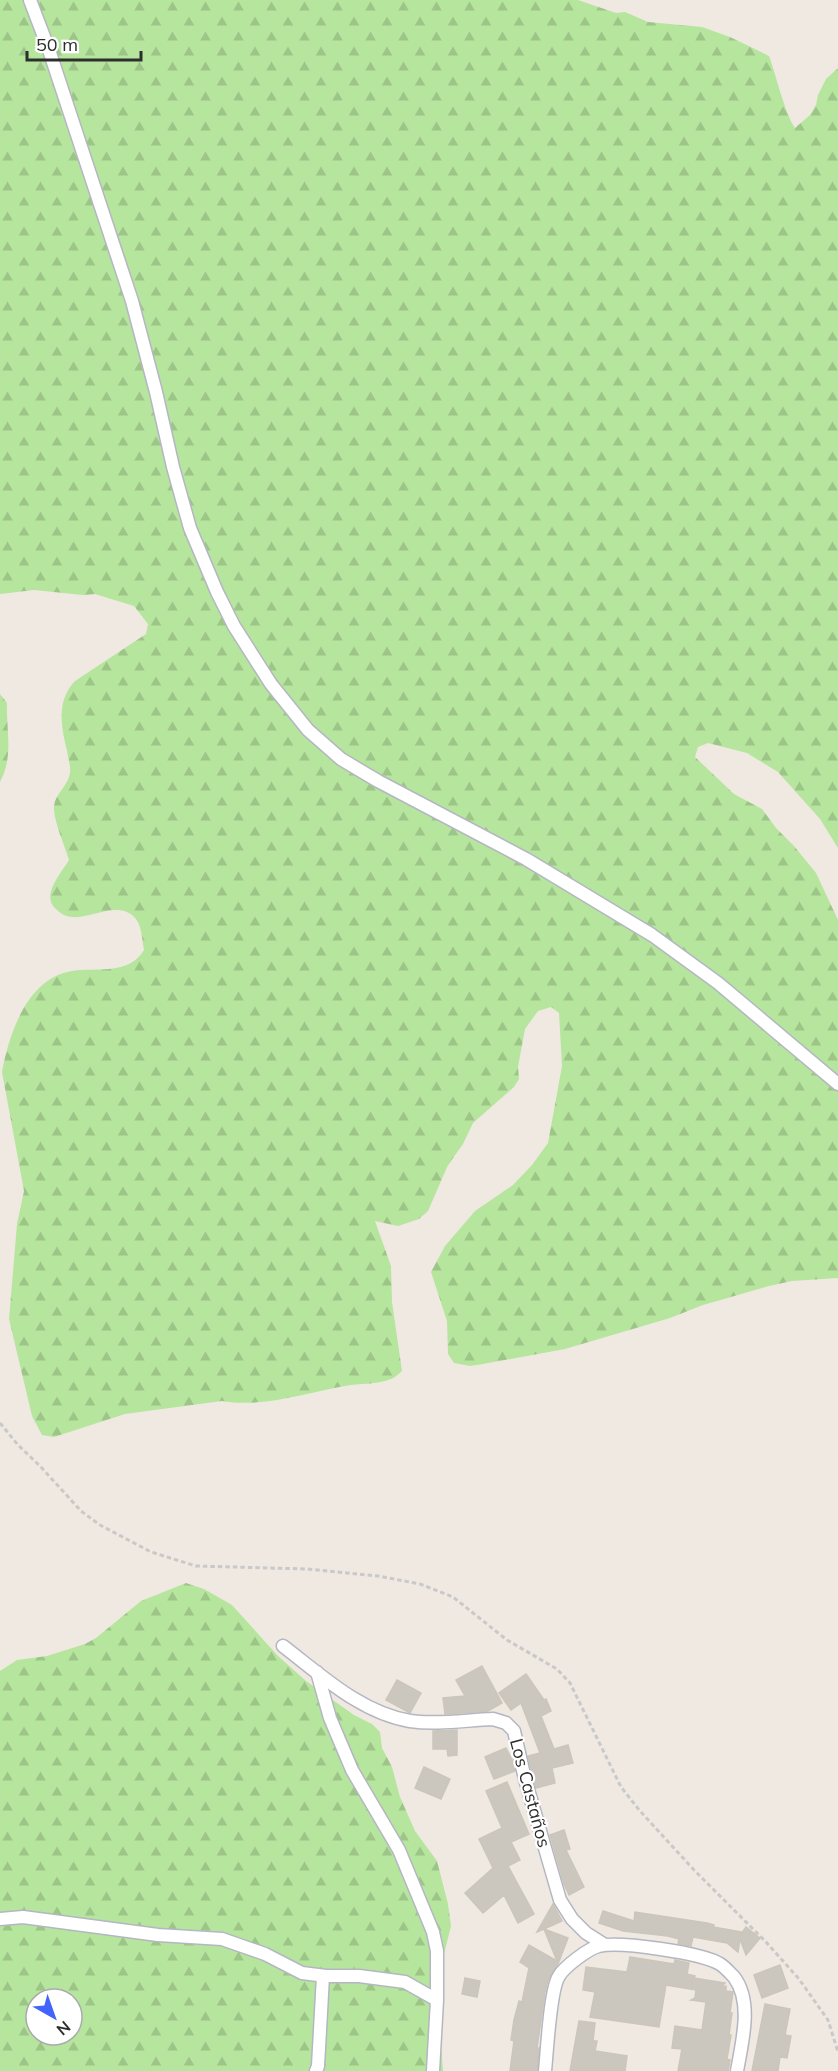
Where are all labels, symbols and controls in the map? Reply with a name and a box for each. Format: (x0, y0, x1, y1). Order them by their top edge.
scale bar (27, 24, 141, 62)
text: 50 m (36, 33, 78, 56)
street label: Los Castaños (505, 1736, 556, 1850)
north arrow (24, 1987, 84, 2047)
text: N (53, 2017, 75, 2040)

